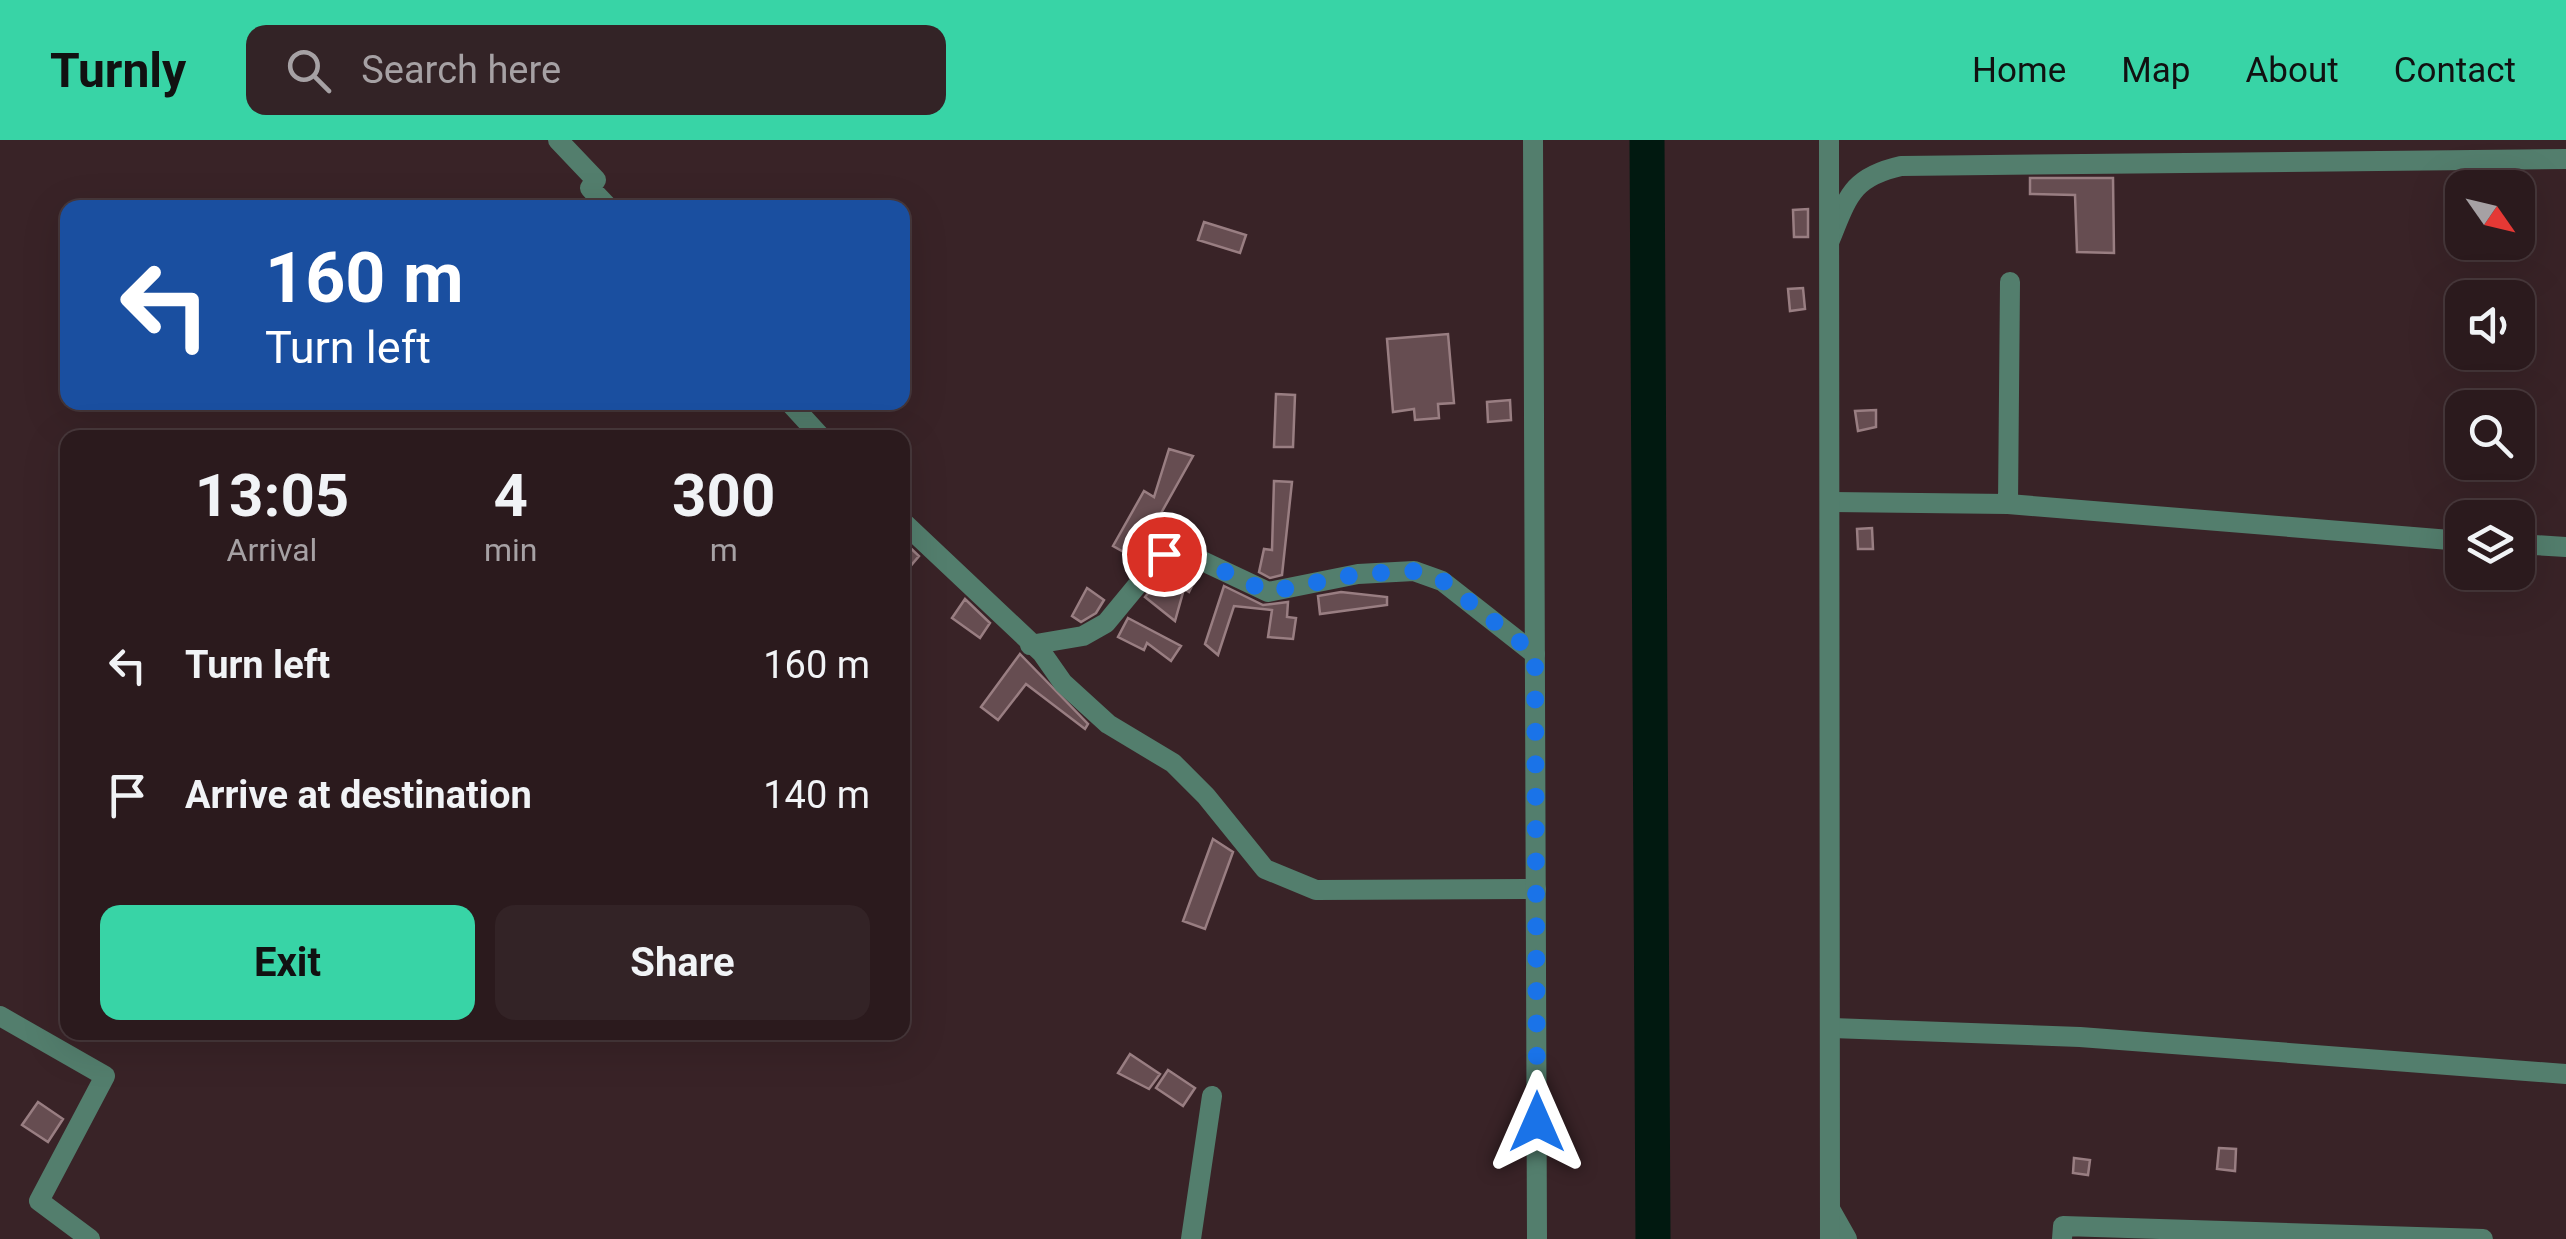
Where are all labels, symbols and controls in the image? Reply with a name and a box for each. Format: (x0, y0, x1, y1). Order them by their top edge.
search box (246, 25, 946, 115)
text: Turnly (50, 42, 186, 99)
icon: search (281, 43, 336, 98)
text: Search here (361, 48, 561, 92)
text: Home (1972, 50, 2066, 91)
text: Map (2121, 50, 2190, 91)
text: About (2245, 50, 2339, 91)
text: Contact (2394, 50, 2516, 91)
north arrow (2445, 170, 2535, 260)
map controls (2445, 170, 2535, 590)
text: 160 m (265, 237, 464, 319)
icon: left (100, 240, 230, 370)
button: sound (2445, 280, 2535, 370)
text: Turn left (265, 321, 431, 374)
button: search (2445, 390, 2535, 480)
text: 13:05 (195, 460, 349, 531)
text: 4 (493, 460, 528, 531)
text: 300 (672, 460, 775, 531)
button: layers (2445, 500, 2535, 590)
pin (1122, 512, 1207, 597)
icon: arrive (1137, 527, 1192, 582)
text: Arrival (227, 531, 317, 569)
text: min (484, 531, 537, 569)
text: m (710, 531, 738, 569)
icon: left (100, 638, 155, 693)
text: Turn left (185, 643, 330, 687)
text: 160 m (763, 643, 870, 687)
icon: arrive (100, 768, 155, 823)
text: Arrive at destination (185, 773, 532, 817)
text: 140 m (763, 773, 870, 817)
button: Exit (100, 905, 475, 1020)
button: Share (495, 905, 870, 1020)
position arrow (1485, 1070, 1589, 1174)

